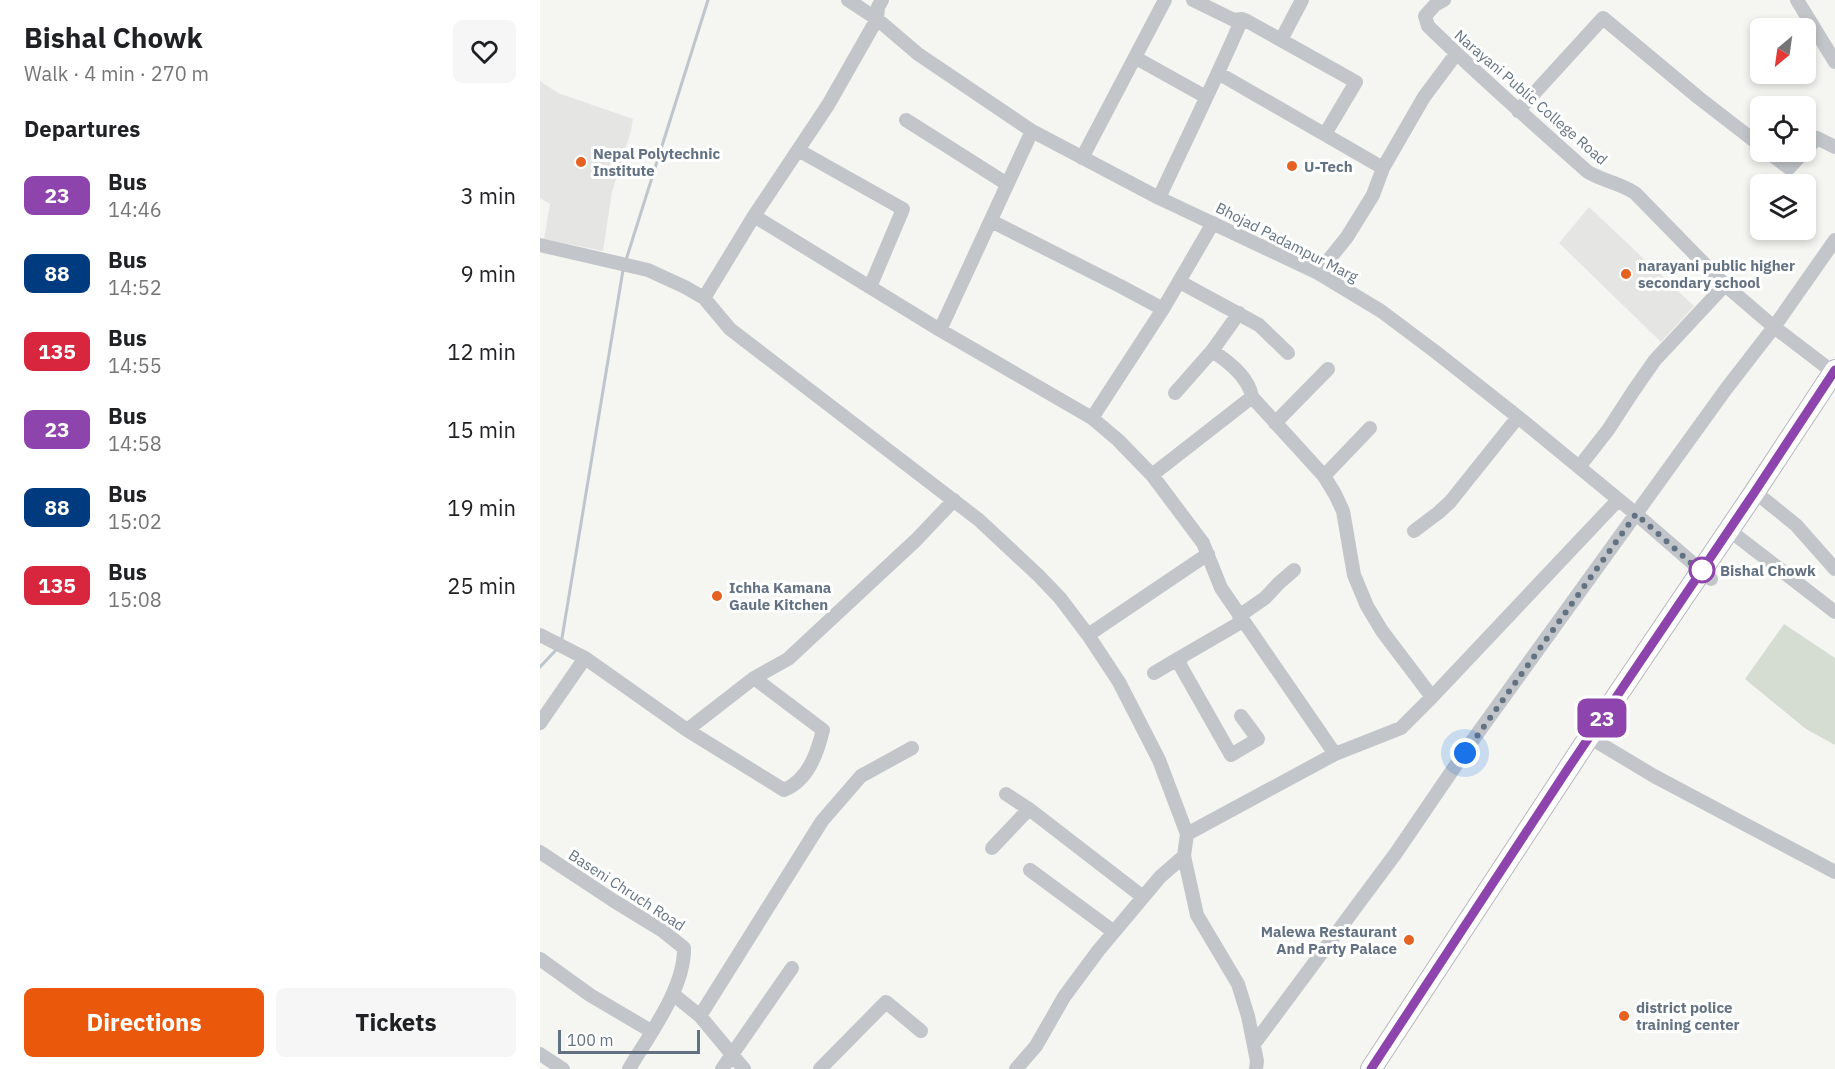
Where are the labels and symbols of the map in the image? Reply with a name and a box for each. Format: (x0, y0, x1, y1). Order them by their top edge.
north arrow (1750, 18, 1816, 84)
street label: Narayani Public College Road (1451, 25, 1611, 169)
place label: Nepal Polytechnic Institute (593, 144, 721, 180)
marker: Nepal Polytechnic Institute (574, 155, 588, 169)
place label: U-Tech (1304, 157, 1353, 176)
marker: U-Tech (1285, 159, 1299, 173)
street label: Bhojad Padampur Marg (1213, 198, 1361, 286)
place label: narayani public higher secondary school (1638, 256, 1795, 292)
marker: narayani public higher secondary school (1619, 267, 1633, 281)
marker: Bishal Chowk (1689, 557, 1715, 583)
place label: Bishal Chowk (1720, 561, 1816, 580)
place label: Ichha Kamana Gaule Kitchen (729, 578, 832, 614)
marker: Ichha Kamana Gaule Kitchen (710, 589, 724, 603)
line badge: 23 (1575, 698, 1629, 738)
your location (1450, 738, 1480, 768)
street label: Baseni Chruch Road (565, 845, 689, 935)
place label: Malewa Restaurant And Party Palace (1261, 922, 1397, 958)
marker: Malewa Restaurant And Party Palace (1402, 933, 1416, 947)
place label: district police training center (1636, 998, 1740, 1034)
marker: district police training center (1617, 1009, 1631, 1023)
scale bar (558, 1027, 700, 1054)

